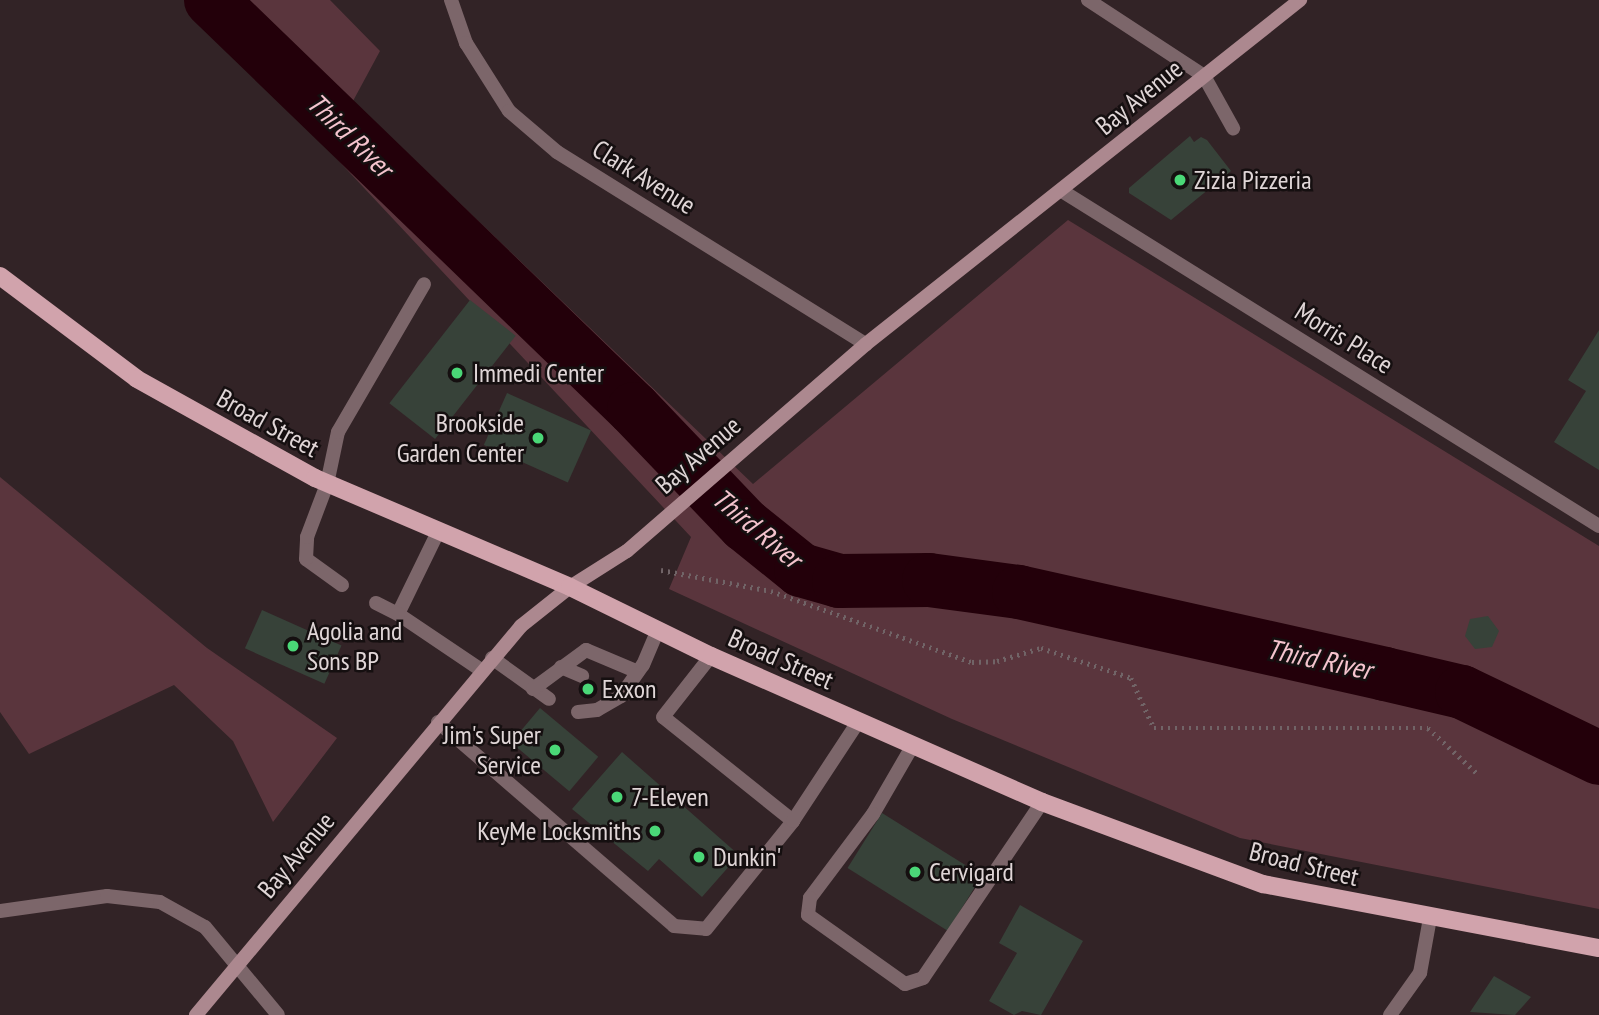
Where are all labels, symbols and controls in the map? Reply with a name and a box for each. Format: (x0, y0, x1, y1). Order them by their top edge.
street label: Bay Avenue (1089, 52, 1189, 142)
water label: Third River (300, 86, 400, 184)
street label: Clark Avenue (586, 133, 702, 221)
place label: Zizia Pizzeria (1194, 164, 1312, 196)
marker: Zizia Pizzeria (1172, 172, 1188, 188)
street label: Morris Place (1289, 296, 1399, 380)
place label: Immedi Center (473, 357, 604, 389)
marker: Immedi Center (447, 363, 467, 383)
street label: Broad Street (212, 382, 324, 464)
place label: Brookside Garden Center (397, 407, 524, 468)
street label: Bay Avenue (649, 409, 747, 501)
marker: Brookside Garden Center (530, 430, 546, 446)
water label: Third River (706, 481, 808, 575)
place label: Agolia and Sons BP (307, 615, 402, 676)
street label: Broad Street (724, 622, 838, 696)
water label: Third River (1264, 632, 1374, 686)
marker: Agolia and Sons BP (285, 638, 301, 654)
place label: Exxon (602, 673, 656, 705)
marker: Exxon (580, 681, 596, 697)
place label: Jim's Super Service (443, 719, 541, 780)
marker: Jim's Super Service (547, 742, 563, 758)
place label: 7-Eleven (631, 781, 709, 813)
marker: 7-Eleven (609, 789, 625, 805)
street label: Bay Avenue (251, 805, 341, 905)
place label: KeyMe Locksmiths (477, 815, 641, 847)
marker: KeyMe Locksmiths (647, 823, 663, 839)
street label: Broad Street (1246, 835, 1362, 893)
place label: Dunkin' (713, 841, 781, 873)
marker: Dunkin' (691, 849, 707, 865)
place label: Cervigard (929, 856, 1014, 888)
marker: Cervigard (907, 864, 923, 880)

